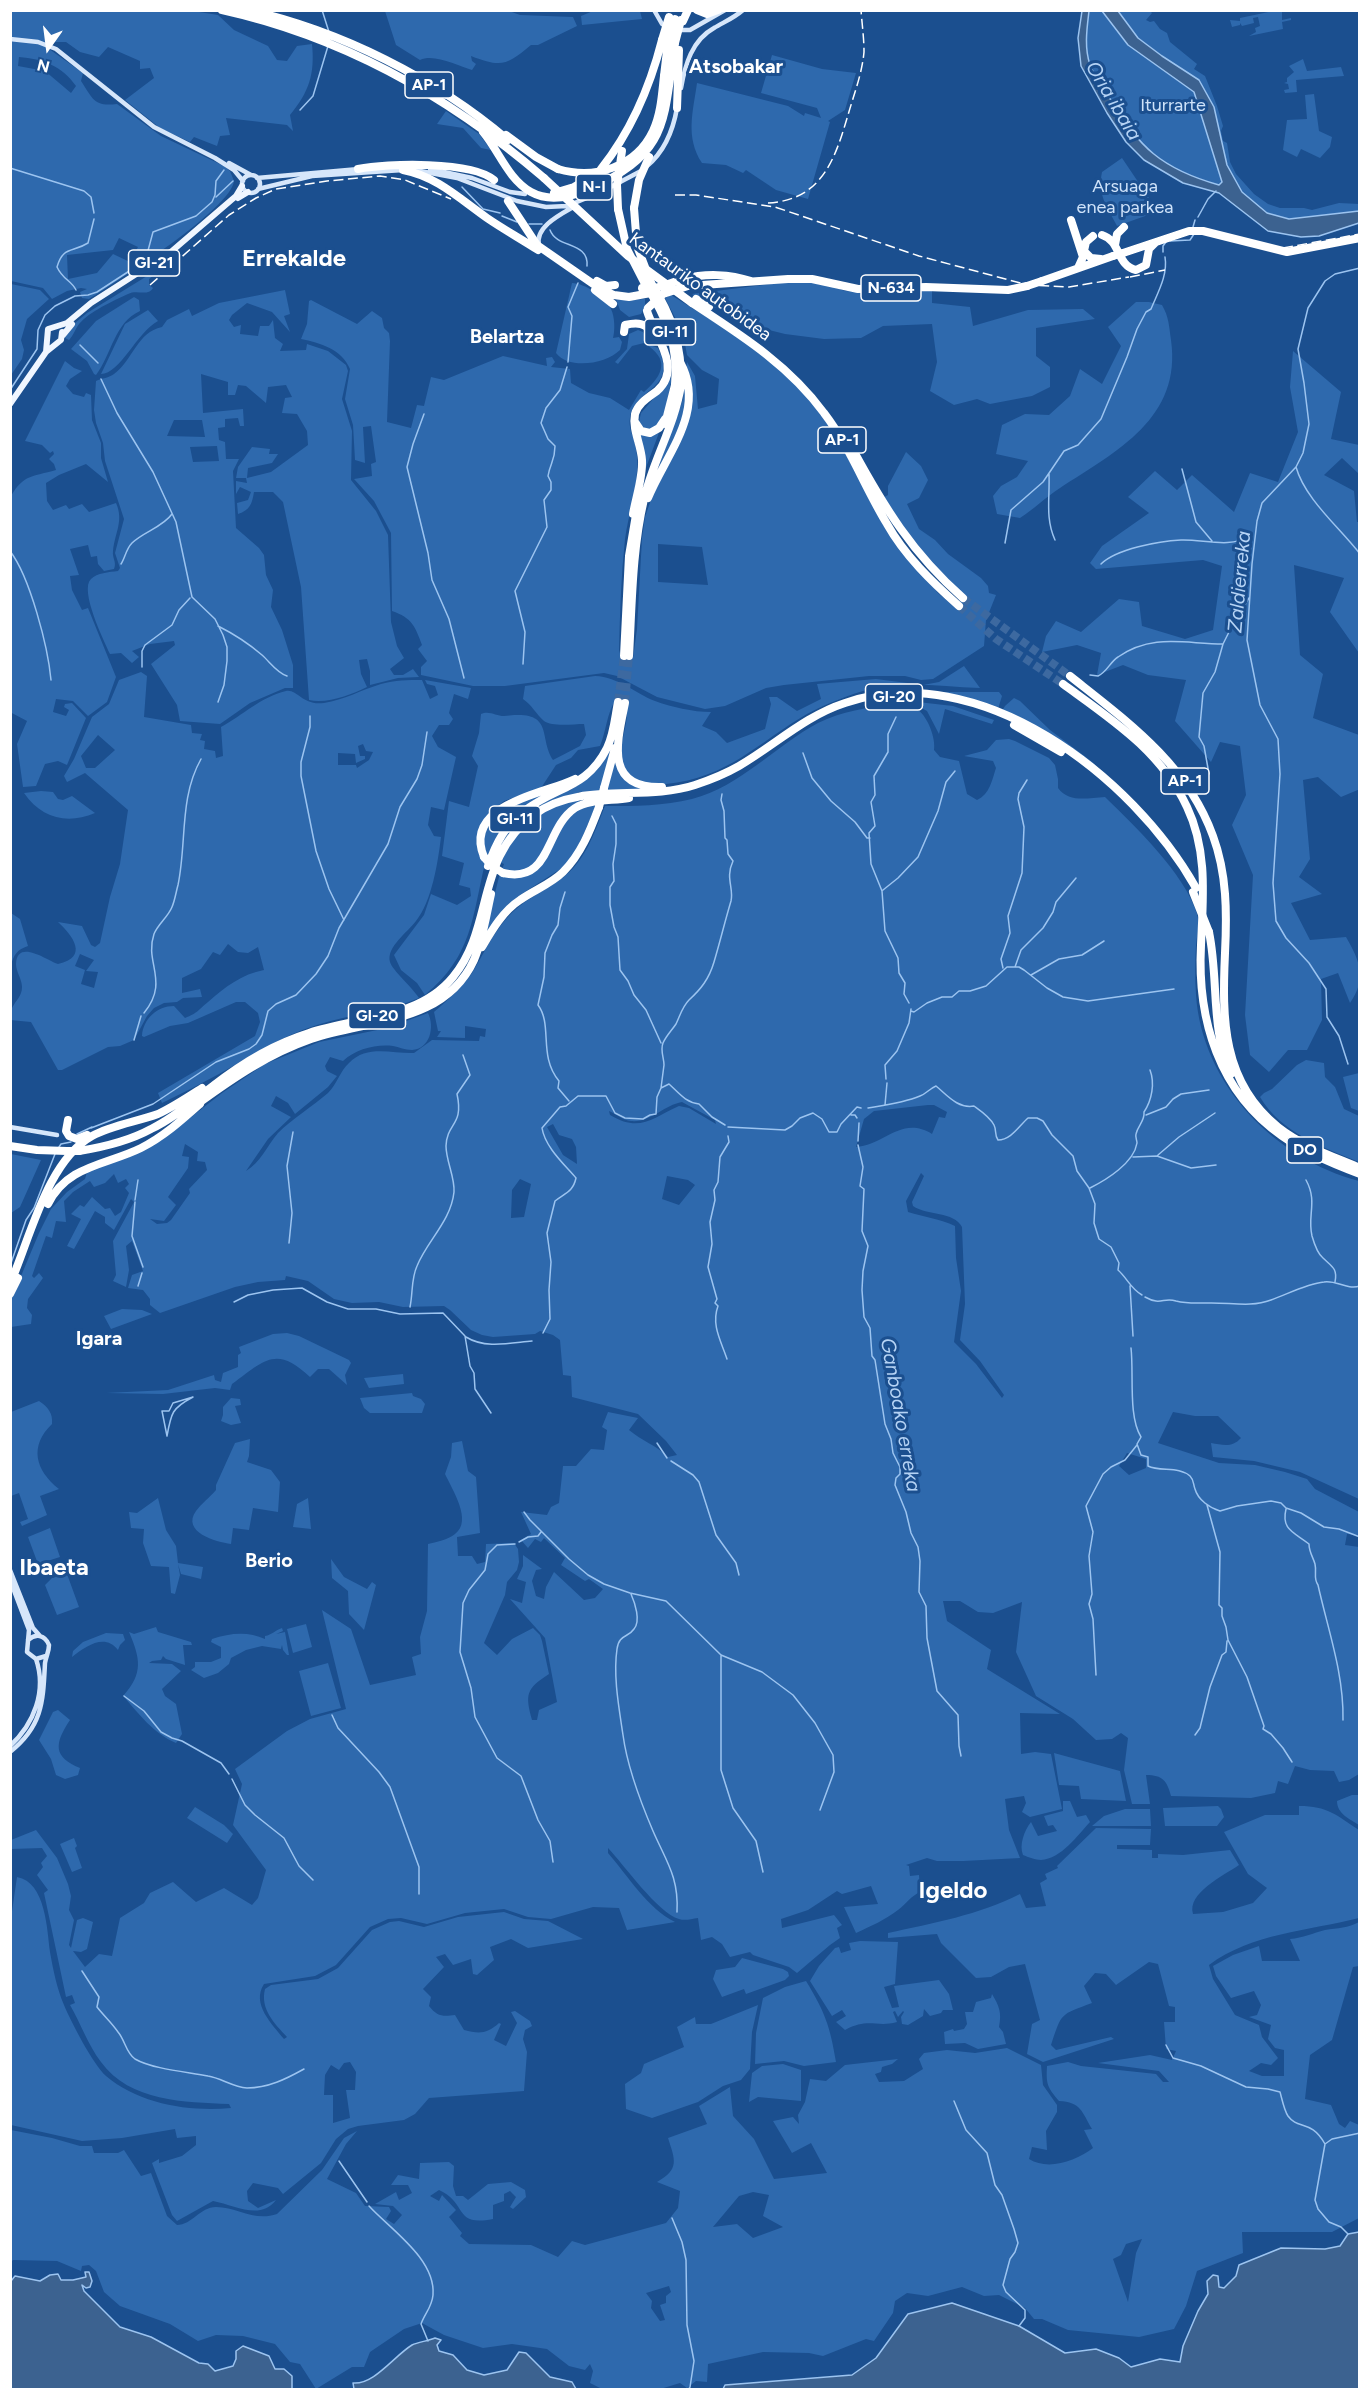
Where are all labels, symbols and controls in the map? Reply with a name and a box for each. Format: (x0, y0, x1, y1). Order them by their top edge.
north arrow (18, 18, 78, 78)
text: N (35, 55, 52, 77)
district label: Atsobakar (689, 55, 783, 79)
water label: Oria ibaia (1080, 57, 1146, 145)
road number: AP-1 (405, 72, 453, 98)
park label: Iturrarte (1140, 95, 1206, 117)
road number: N-I (576, 174, 612, 200)
park label: Arsuaga enea parkea (1077, 176, 1173, 219)
street label: Kantauriko autobidea (625, 228, 775, 346)
district label: Errekalde (242, 245, 346, 273)
road number: GI-21 (128, 250, 180, 276)
road number: N-634 (861, 275, 921, 301)
road number: GI-11 (644, 319, 696, 345)
district label: Belartza (470, 325, 544, 349)
road number: AP-1 (818, 427, 866, 453)
water label: Zaldierreka (1224, 530, 1256, 634)
road number: GI-20 (866, 684, 922, 710)
road number: AP-1 (1161, 768, 1209, 794)
road number: GI-11 (490, 806, 540, 832)
road number: GI-20 (348, 1003, 406, 1029)
road number: DO (1287, 1137, 1323, 1163)
district label: Igara (76, 1327, 122, 1351)
water label: Ganboako erreka (875, 1336, 925, 1494)
district label: Berio (245, 1549, 293, 1573)
district label: Ibaeta (19, 1554, 89, 1582)
district label: Igeldo (919, 1877, 987, 1905)

